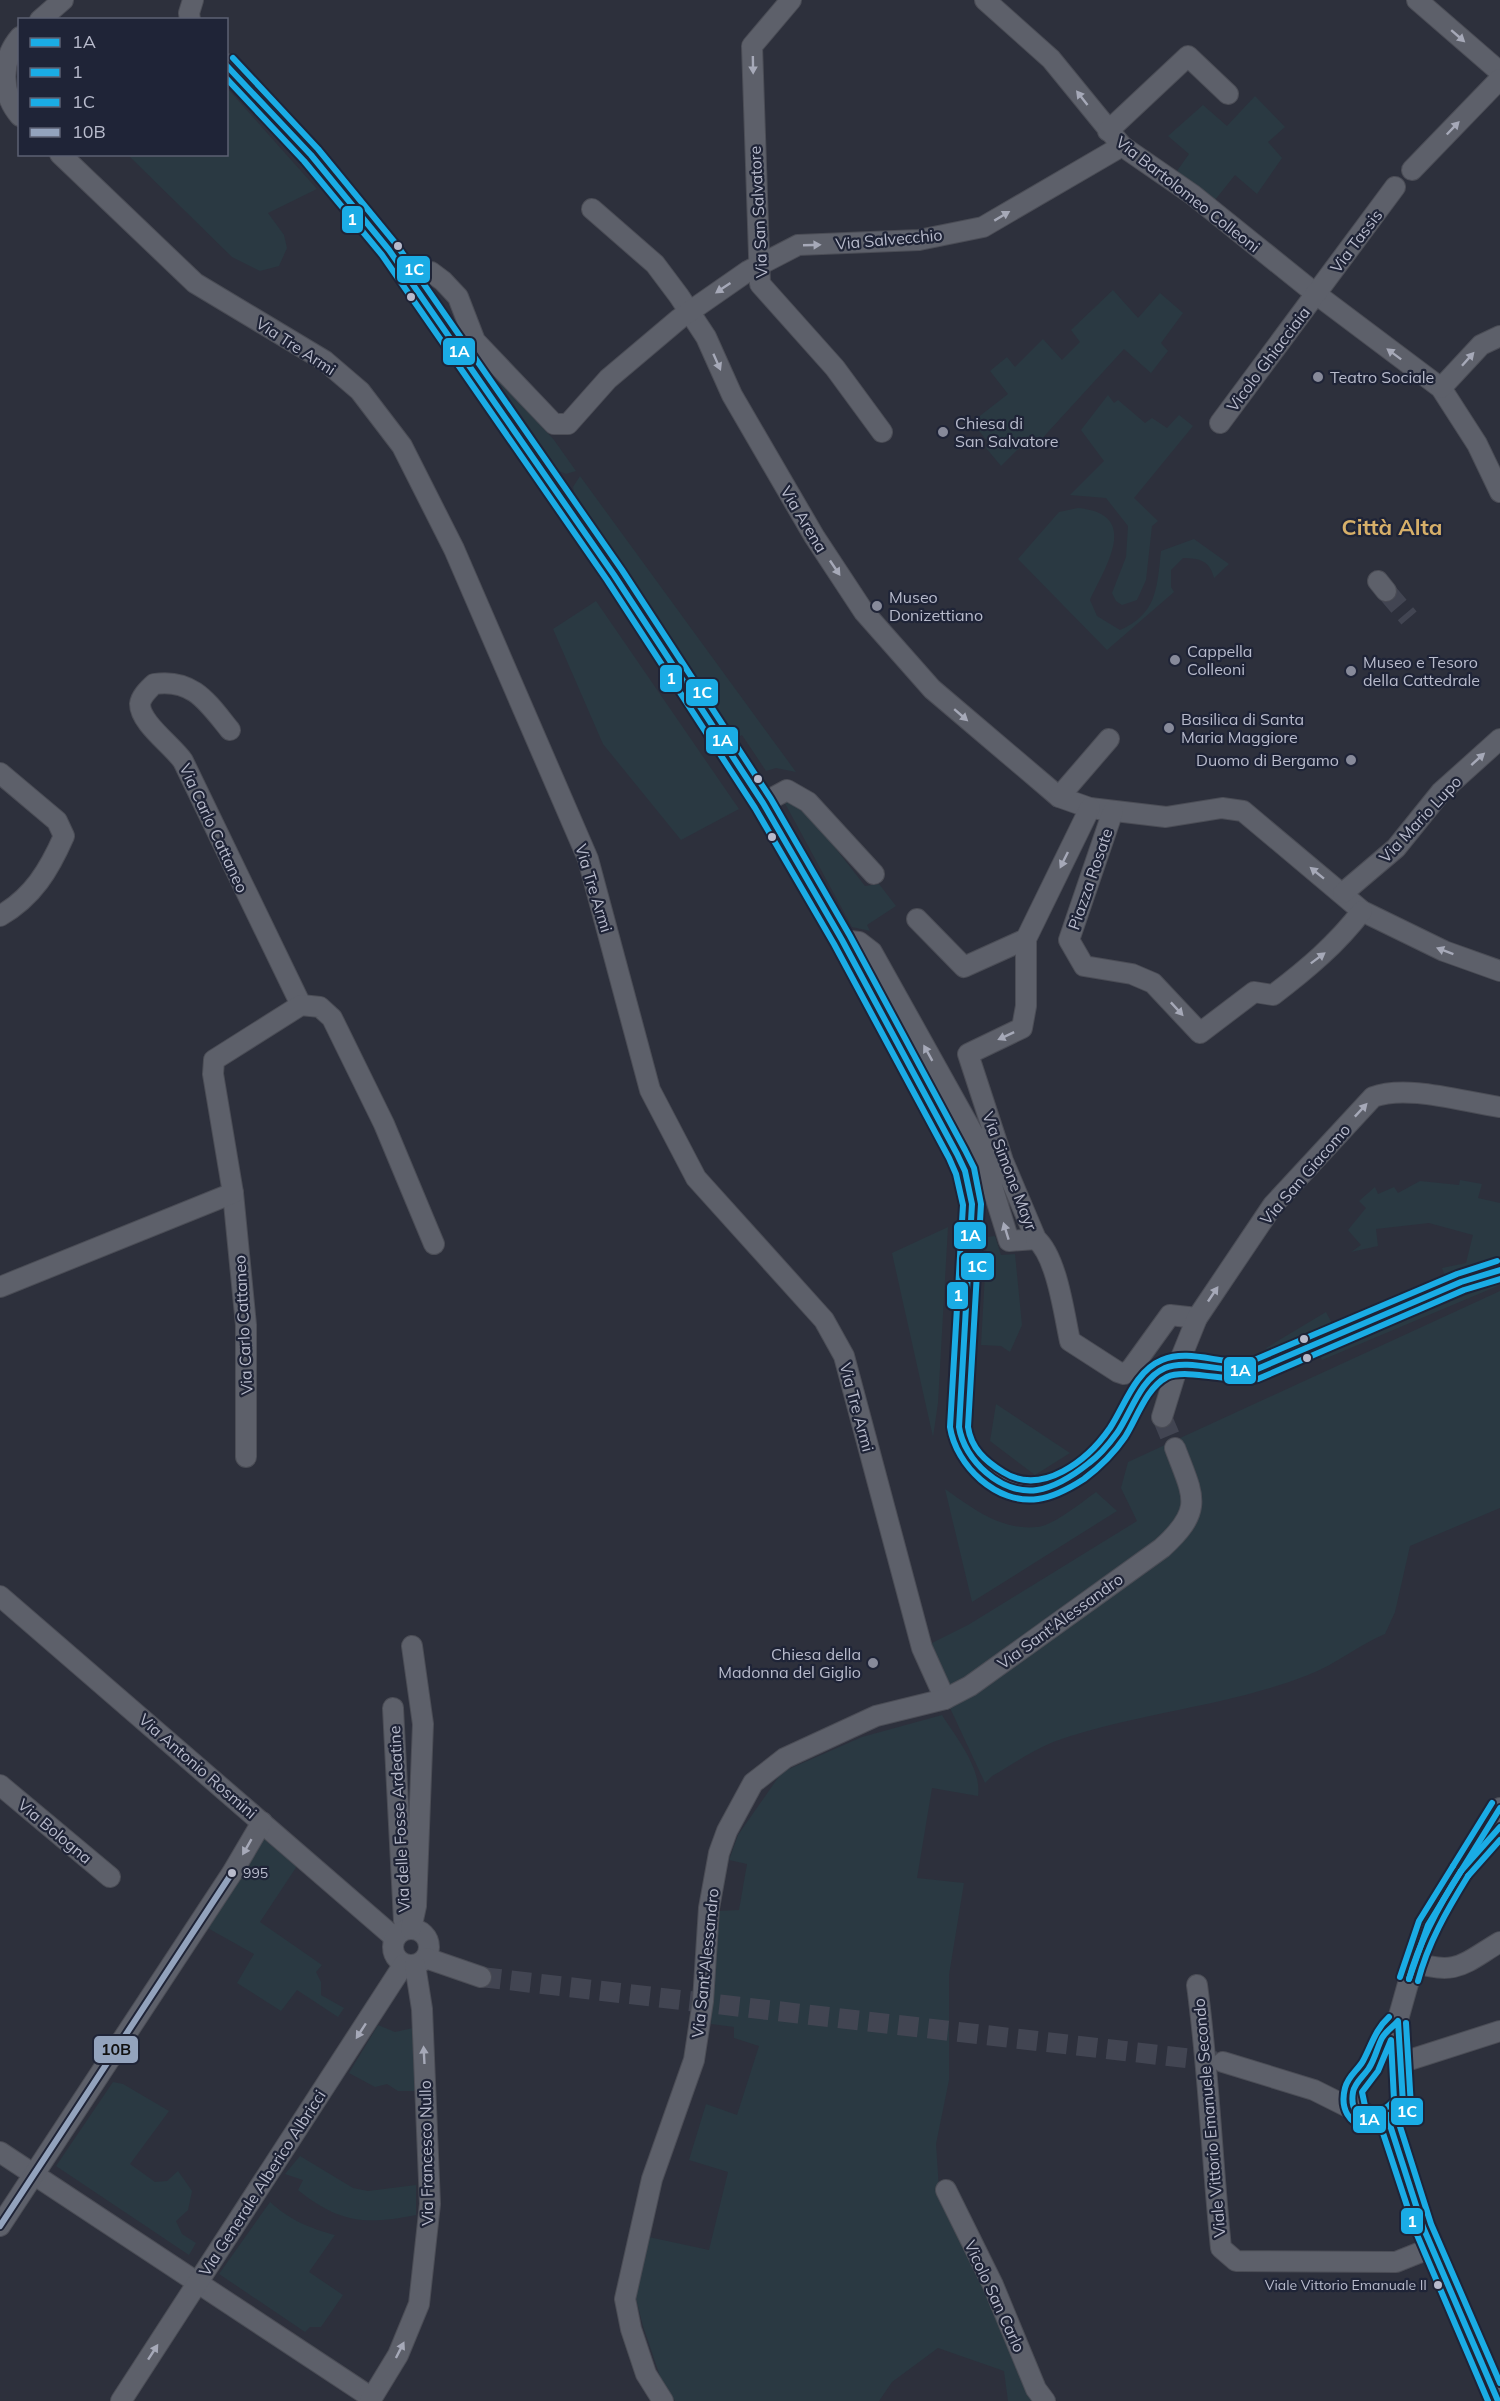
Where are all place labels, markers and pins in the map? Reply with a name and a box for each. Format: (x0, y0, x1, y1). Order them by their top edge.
unlabelled marker (392, 240, 404, 252)
unlabelled marker (405, 291, 417, 303)
place label: Teatro Sociale (1330, 367, 1434, 387)
marker: Teatro Sociale (1311, 370, 1325, 384)
place label: Chiesa di San Salvatore (955, 413, 1059, 451)
marker: Chiesa di San Salvatore (936, 425, 950, 439)
place label: Museo Donizettiano (889, 587, 983, 625)
marker: Museo Donizettiano (870, 599, 884, 613)
place label: Cappella Colleoni (1187, 641, 1252, 679)
place label: Museo e Tesoro della Cattedrale (1363, 652, 1480, 690)
marker: Cappella Colleoni (1168, 653, 1182, 667)
marker: Museo e Tesoro della Cattedrale (1344, 664, 1358, 678)
place label: Basilica di Santa Maria Maggiore (1181, 709, 1304, 747)
marker: Basilica di Santa Maria Maggiore (1162, 721, 1176, 735)
place label: Duomo di Bergamo (1196, 750, 1339, 770)
marker: Duomo di Bergamo (1344, 753, 1358, 767)
unlabelled marker (752, 773, 764, 785)
unlabelled marker (766, 831, 778, 843)
unlabelled marker (1298, 1333, 1310, 1345)
unlabelled marker (1301, 1352, 1313, 1364)
place label: Chiesa della Madonna del Giglio (718, 1644, 861, 1682)
marker: Chiesa della Madonna del Giglio (866, 1656, 880, 1670)
place label: 995 (243, 1864, 268, 1882)
marker: 995 (226, 1867, 238, 1879)
place label: Viale Vittorio Emanuale II (1265, 2276, 1427, 2294)
marker: Viale Vittorio Emanuale II (1432, 2279, 1444, 2291)

